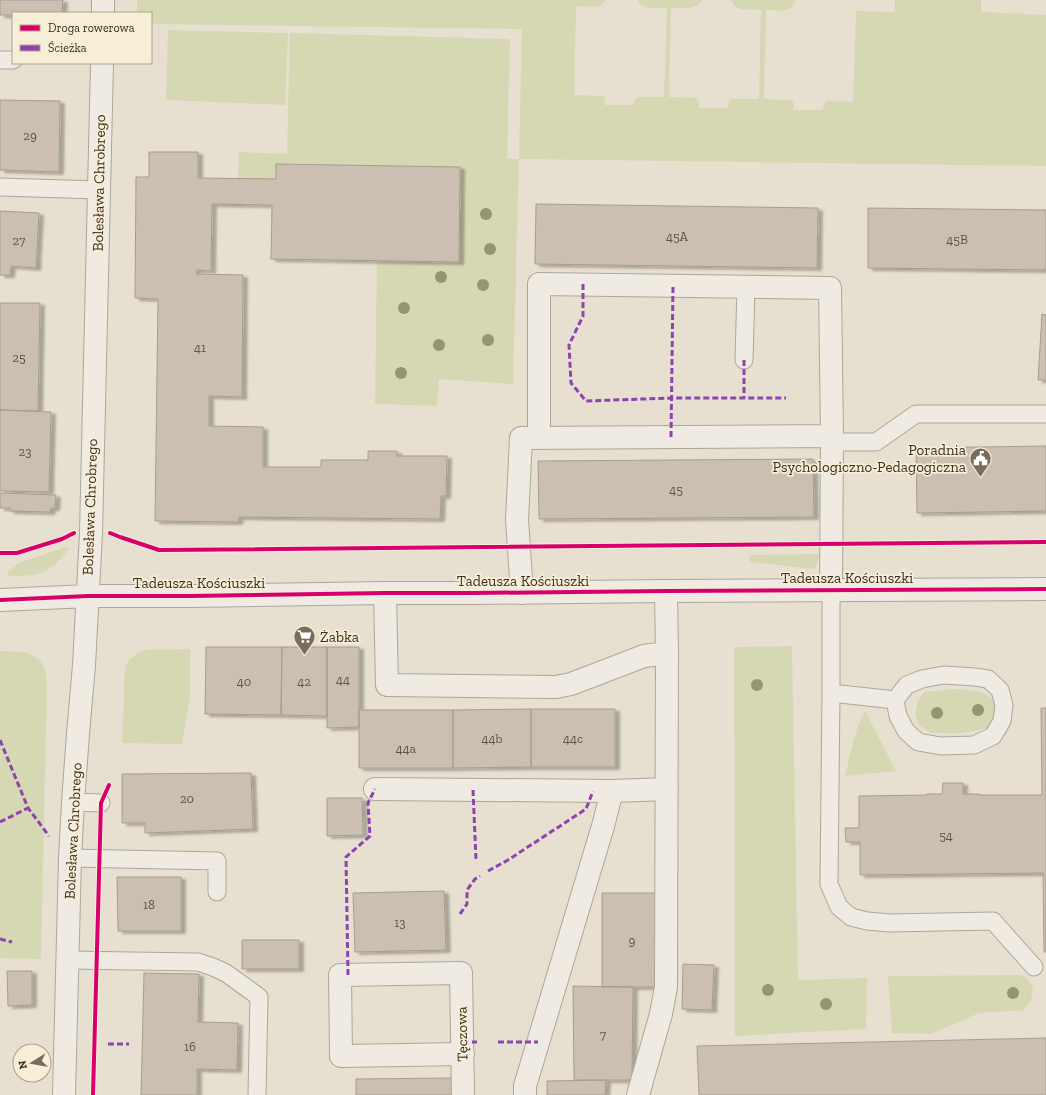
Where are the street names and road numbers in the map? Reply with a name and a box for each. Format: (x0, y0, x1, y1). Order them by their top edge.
street label: Bolesława Chrobrego (89, 114, 109, 252)
street label: Bolesława Chrobrego (79, 438, 101, 576)
street label: Tadeusza Kościuszki (781, 569, 913, 587)
street label: Tadeusza Kościuszki (457, 572, 589, 590)
street label: Tadeusza Kościuszki (133, 574, 265, 592)
street label: Bolesława Chrobrego (60, 762, 86, 900)
street label: Tęczowa (453, 1006, 471, 1062)

